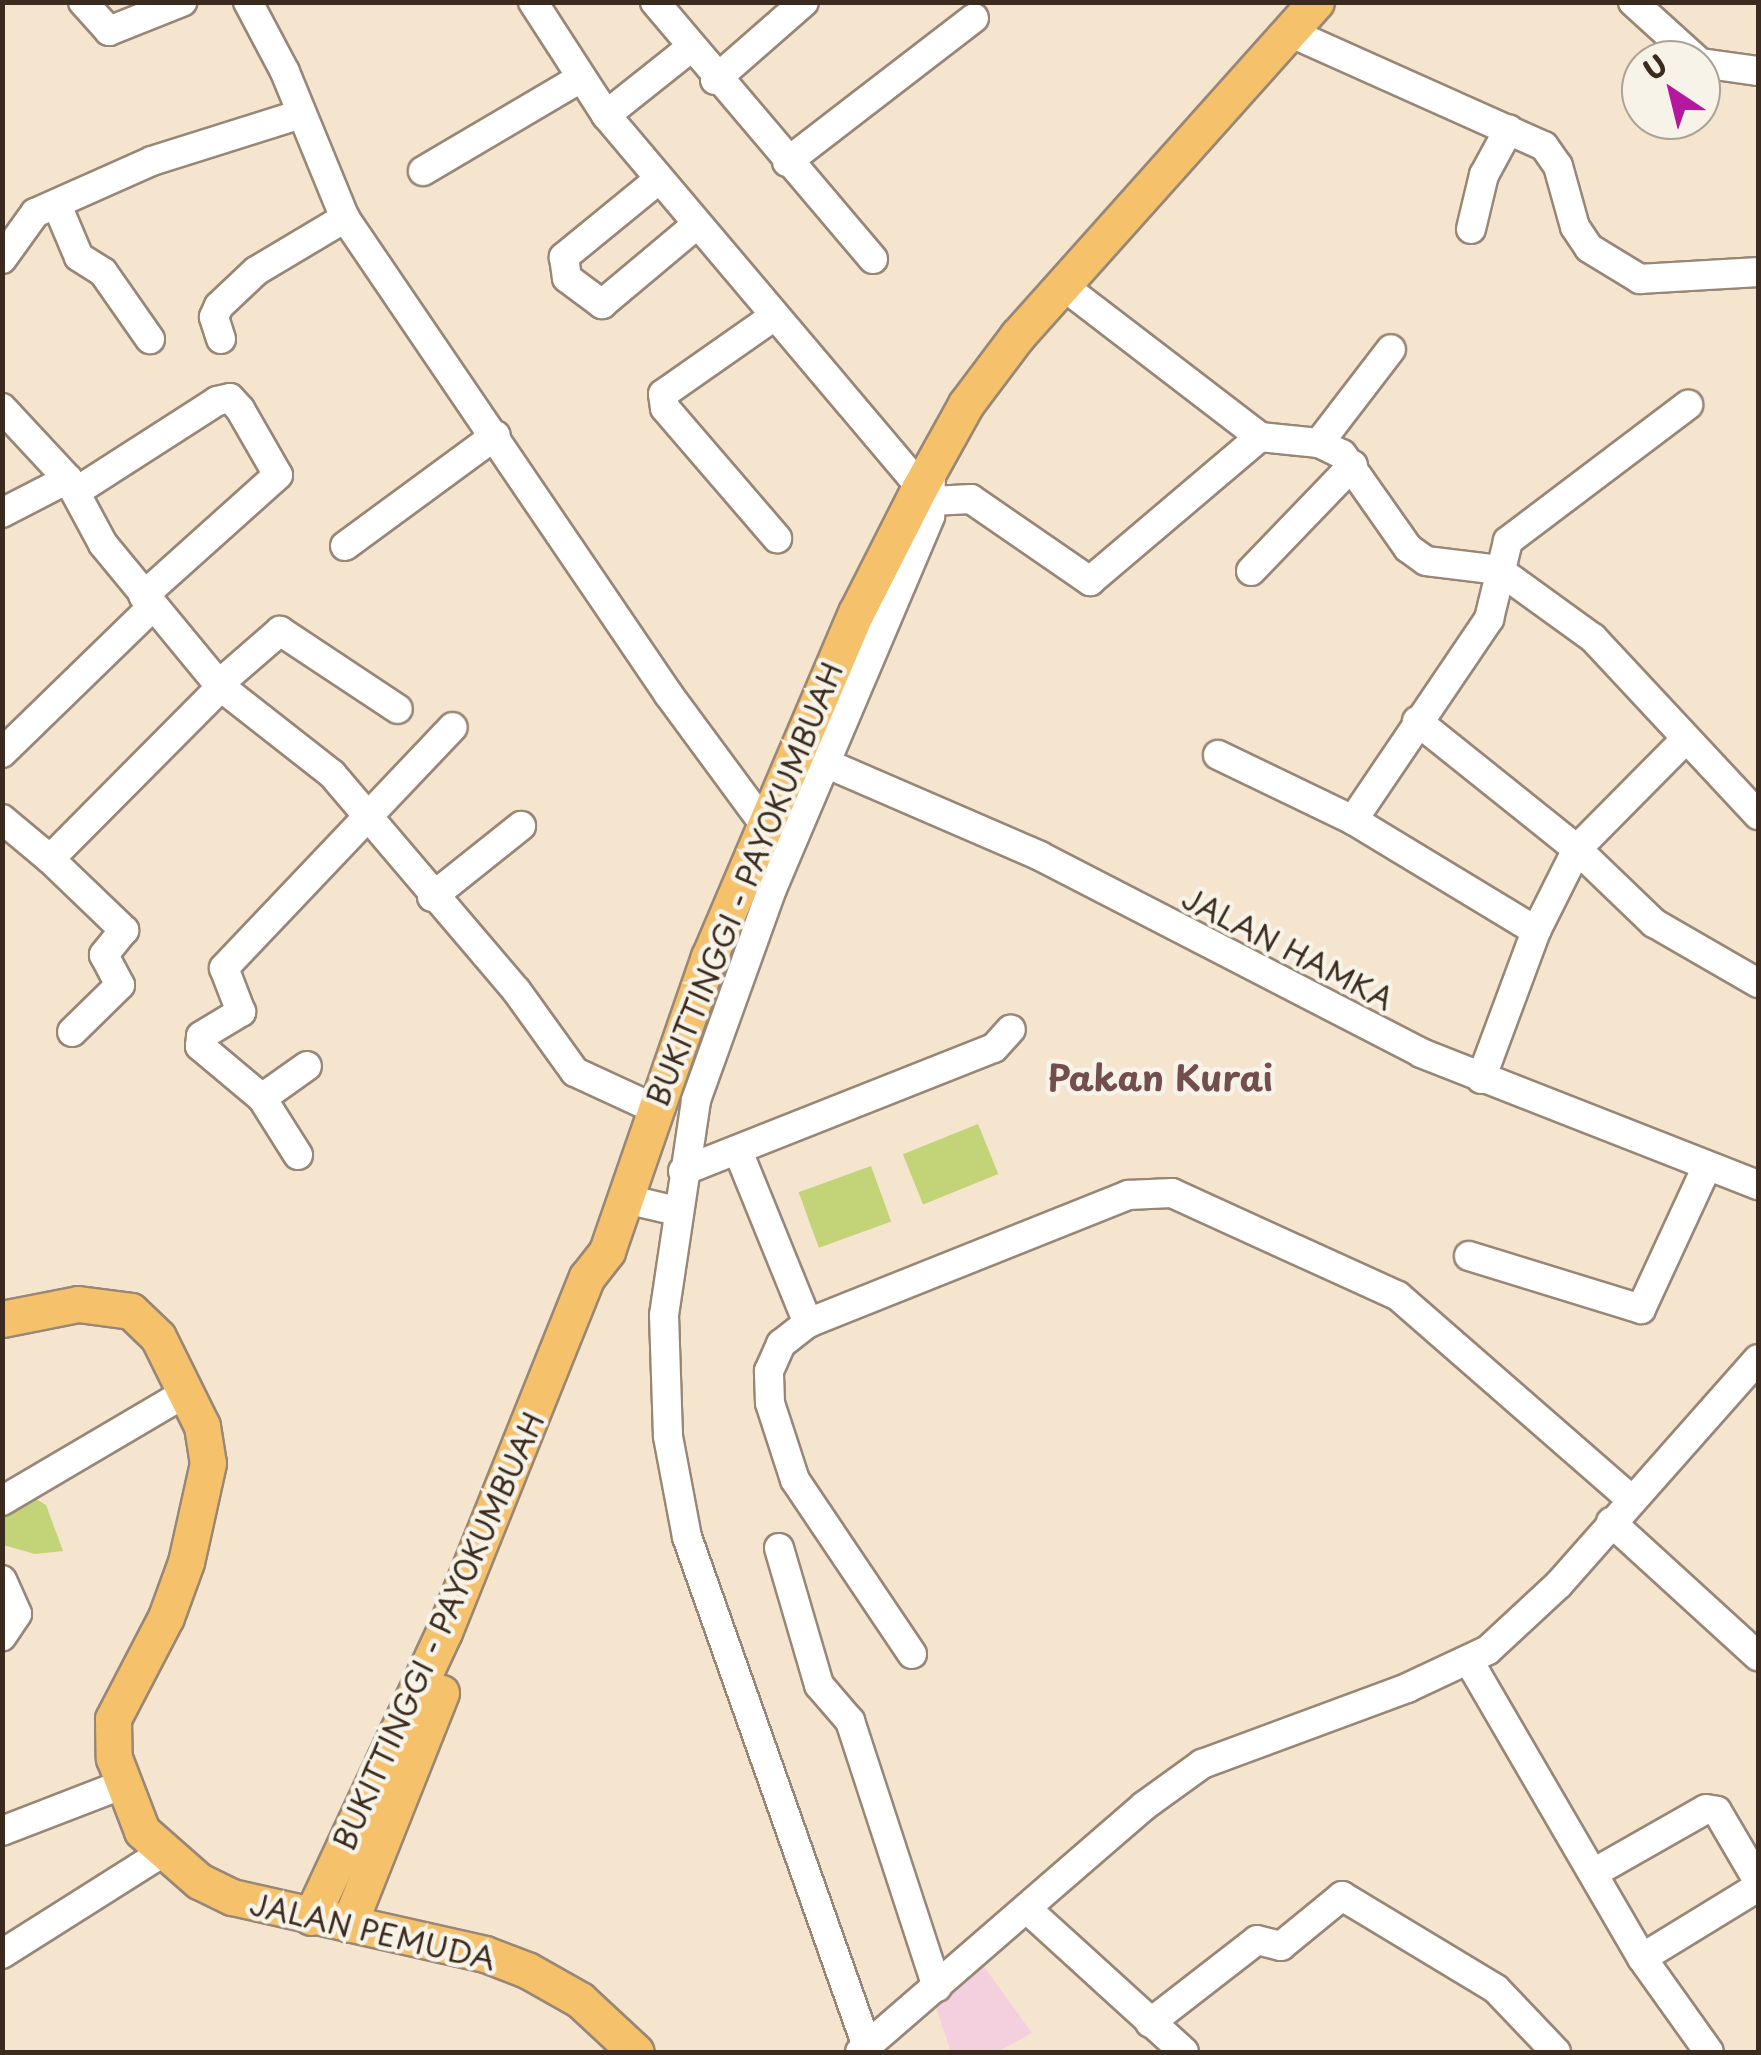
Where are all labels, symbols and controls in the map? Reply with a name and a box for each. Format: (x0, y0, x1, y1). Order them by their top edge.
north arrow (1621, 40, 1721, 140)
text: U (1634, 43, 1676, 90)
street label: BUKITTINGGI - PAYOKUMBUAH (638, 656, 850, 1112)
street label: JALAN HAMKA (1177, 880, 1399, 1016)
district label: Pakan Kurai (1048, 1056, 1272, 1098)
street label: BUKITTINGGI - PAYOKUMBUAH (324, 1405, 552, 1857)
street label: JALAN PEMUDA (249, 1886, 497, 1976)

